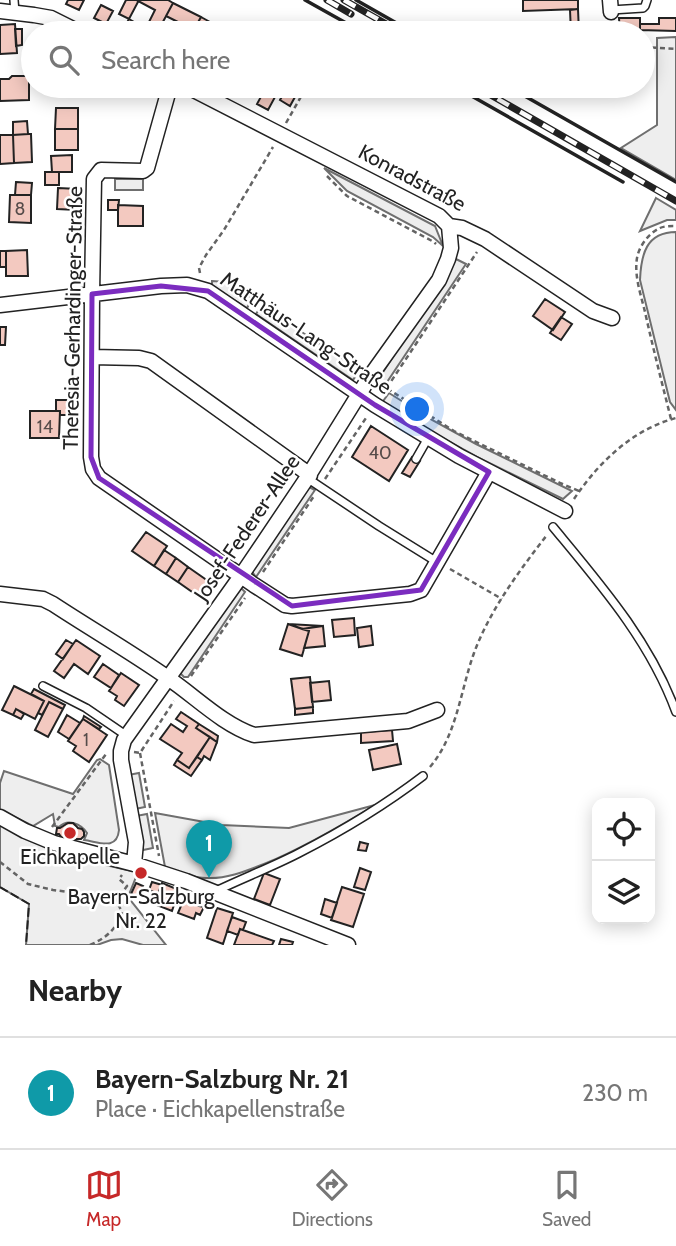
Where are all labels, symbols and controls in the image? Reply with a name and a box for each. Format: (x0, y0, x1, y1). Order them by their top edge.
search box (21, 21, 655, 98)
icon: search (45, 41, 83, 79)
text: Search here (101, 44, 230, 76)
street label: Konradstraße (354, 139, 470, 216)
street label: Theresia-Gerhardinger-Straße (58, 186, 87, 450)
house number: 8 (15, 198, 25, 220)
street label: Matthäus-Lang-Straße (216, 266, 397, 399)
your location (400, 392, 434, 426)
house number: 14 (37, 416, 53, 438)
house number: 40 (369, 442, 391, 464)
street label: Josef-Federer-Allee (188, 450, 305, 606)
house number: 1 (83, 729, 89, 751)
map controls (592, 798, 655, 924)
button: locate (592, 798, 655, 861)
pin: 1 (186, 820, 232, 878)
marker: Eichkapelle (62, 825, 78, 841)
place label: Eichkapelle (20, 844, 120, 869)
button: layers (592, 861, 655, 924)
marker: Bayern-Salzburg Nr. 22 (133, 865, 149, 881)
place label: Bayern-Salzburg Nr. 22 (67, 884, 215, 933)
text: Nearby (28, 972, 122, 1009)
text: Bayern-Salzburg Nr. 21 (95, 1063, 349, 1095)
text: 1 (47, 1079, 55, 1107)
text: 230 m (582, 1079, 648, 1107)
text: Place · Eichkapellenstraße (95, 1095, 345, 1123)
tab: Map (85, 1166, 123, 1231)
tab: Directions (292, 1166, 373, 1231)
tab: Saved (542, 1166, 591, 1231)

